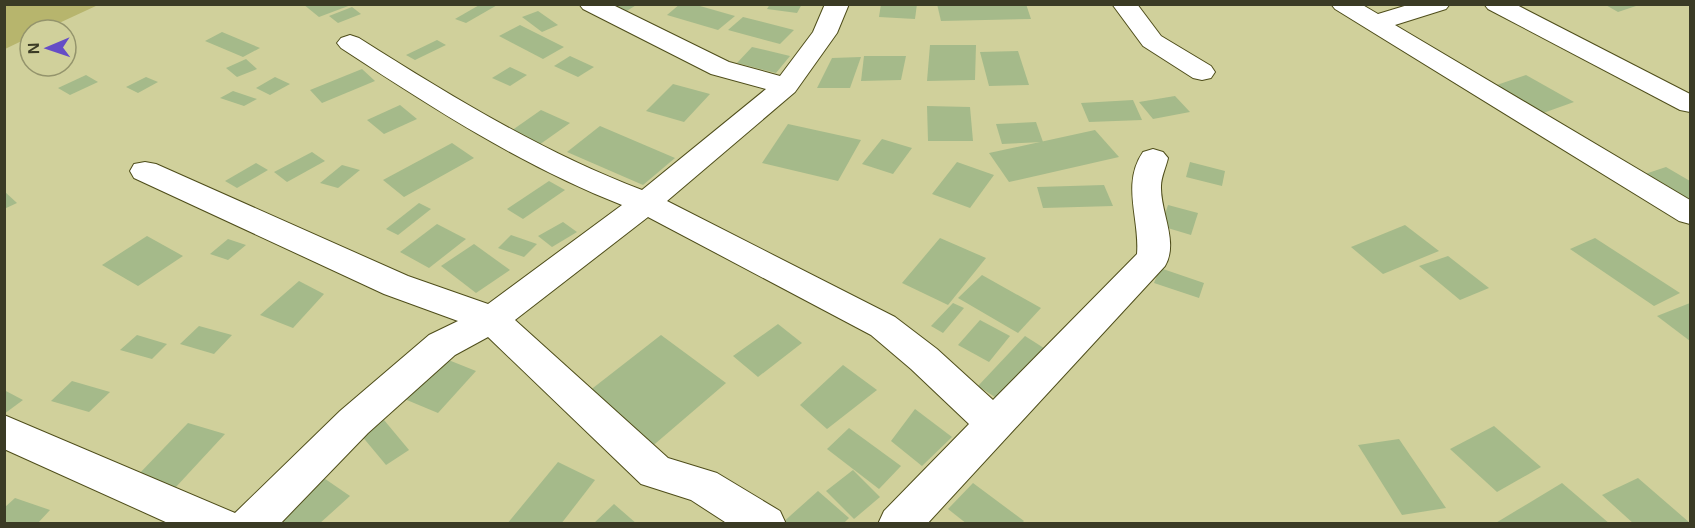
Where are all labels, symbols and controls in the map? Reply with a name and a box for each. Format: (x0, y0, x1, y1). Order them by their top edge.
north arrow (18, 18, 78, 78)
text: N (25, 42, 42, 55)

